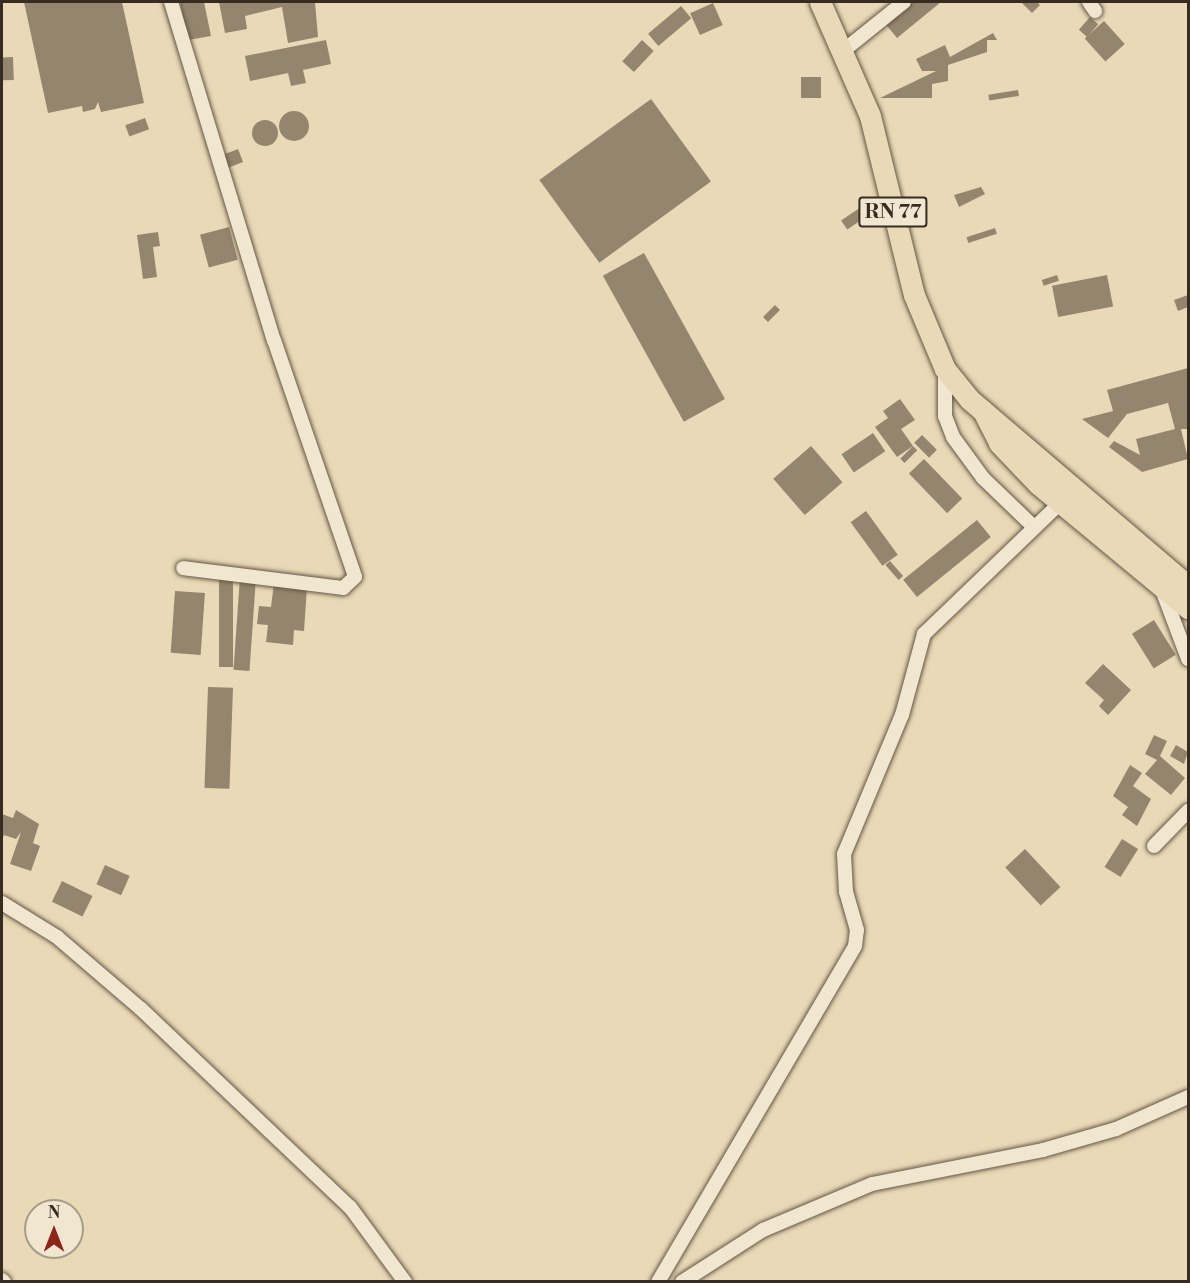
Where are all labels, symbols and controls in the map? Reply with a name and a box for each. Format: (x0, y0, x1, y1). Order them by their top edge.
road number: RN 77 (857, 195, 929, 229)
north arrow (24, 1199, 84, 1259)
text: N (48, 1203, 60, 1223)

